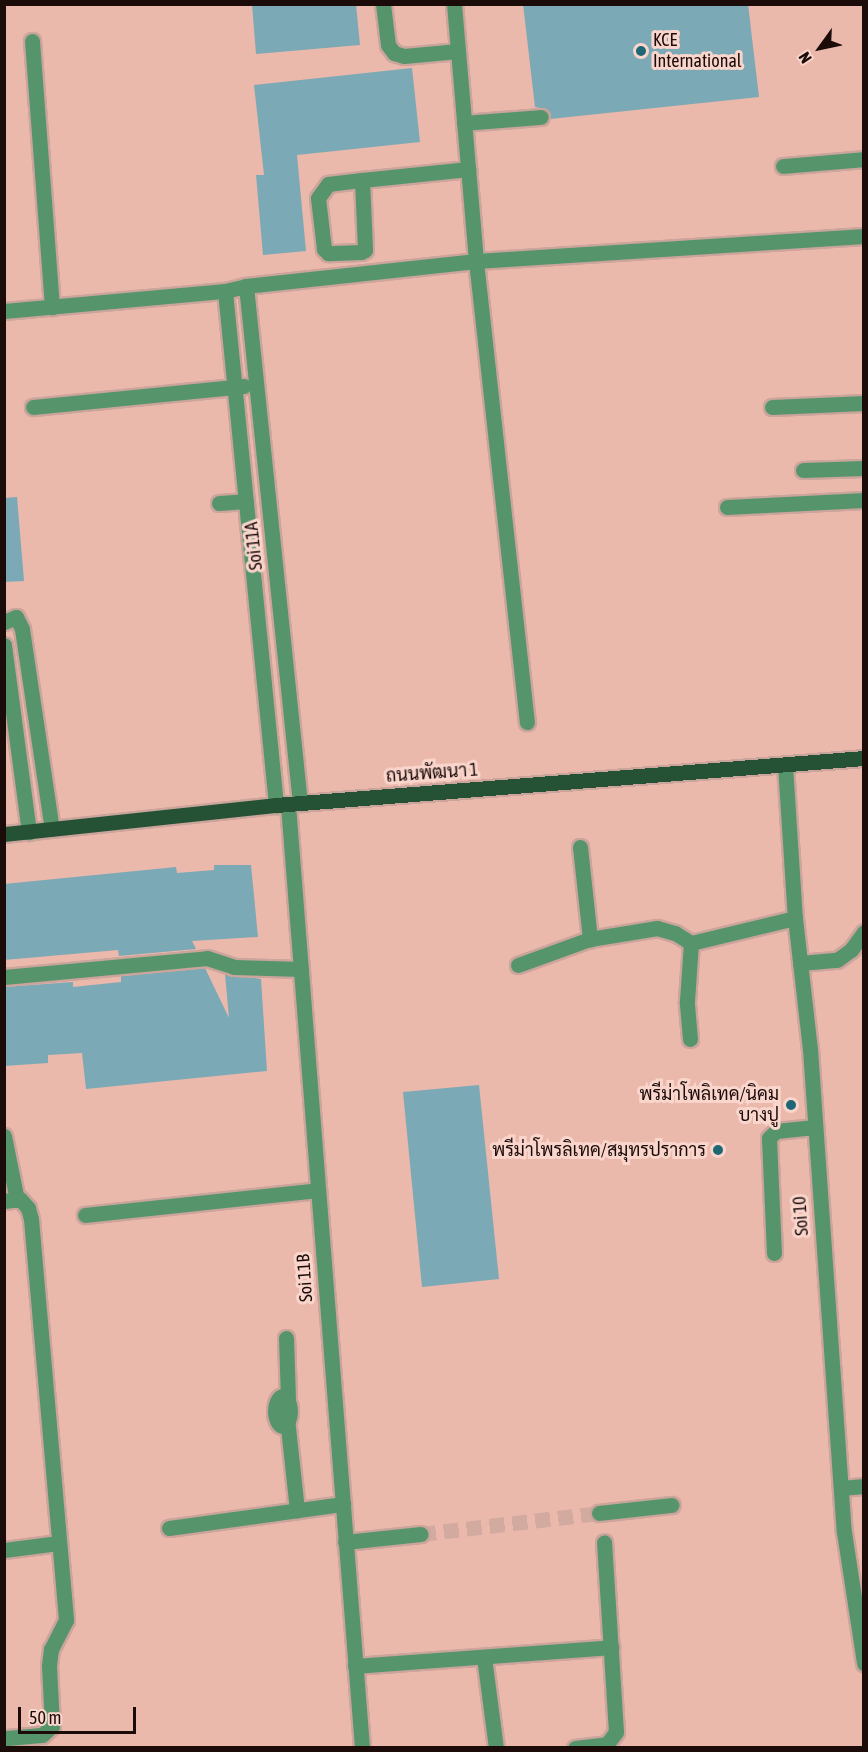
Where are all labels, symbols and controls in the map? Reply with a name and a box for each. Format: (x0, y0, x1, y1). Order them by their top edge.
north arrow (790, 18, 850, 78)
place label: KCE International (653, 30, 742, 72)
marker: KCE International (634, 44, 648, 58)
text: N (795, 49, 815, 67)
street label: Soi 11A (241, 521, 267, 571)
street label: ถนนพัฒนา 1 (385, 759, 479, 787)
place label: พรีม่าโพลิเทค/นิคม บางปู (640, 1084, 779, 1126)
marker: พรีม่าโพลิเทค/นิคม บางปู (784, 1098, 798, 1112)
place label: พรีม่าโพรลิเทค/สมุทรปราการ (492, 1139, 706, 1161)
marker: พรีม่าโพรลิเทค/สมุทรปราการ (711, 1143, 725, 1157)
street label: Soi 10 (789, 1196, 813, 1236)
street label: Soi 11B (293, 1253, 317, 1303)
scale bar (21, 1695, 140, 1733)
text: 50 m (29, 1707, 61, 1728)

